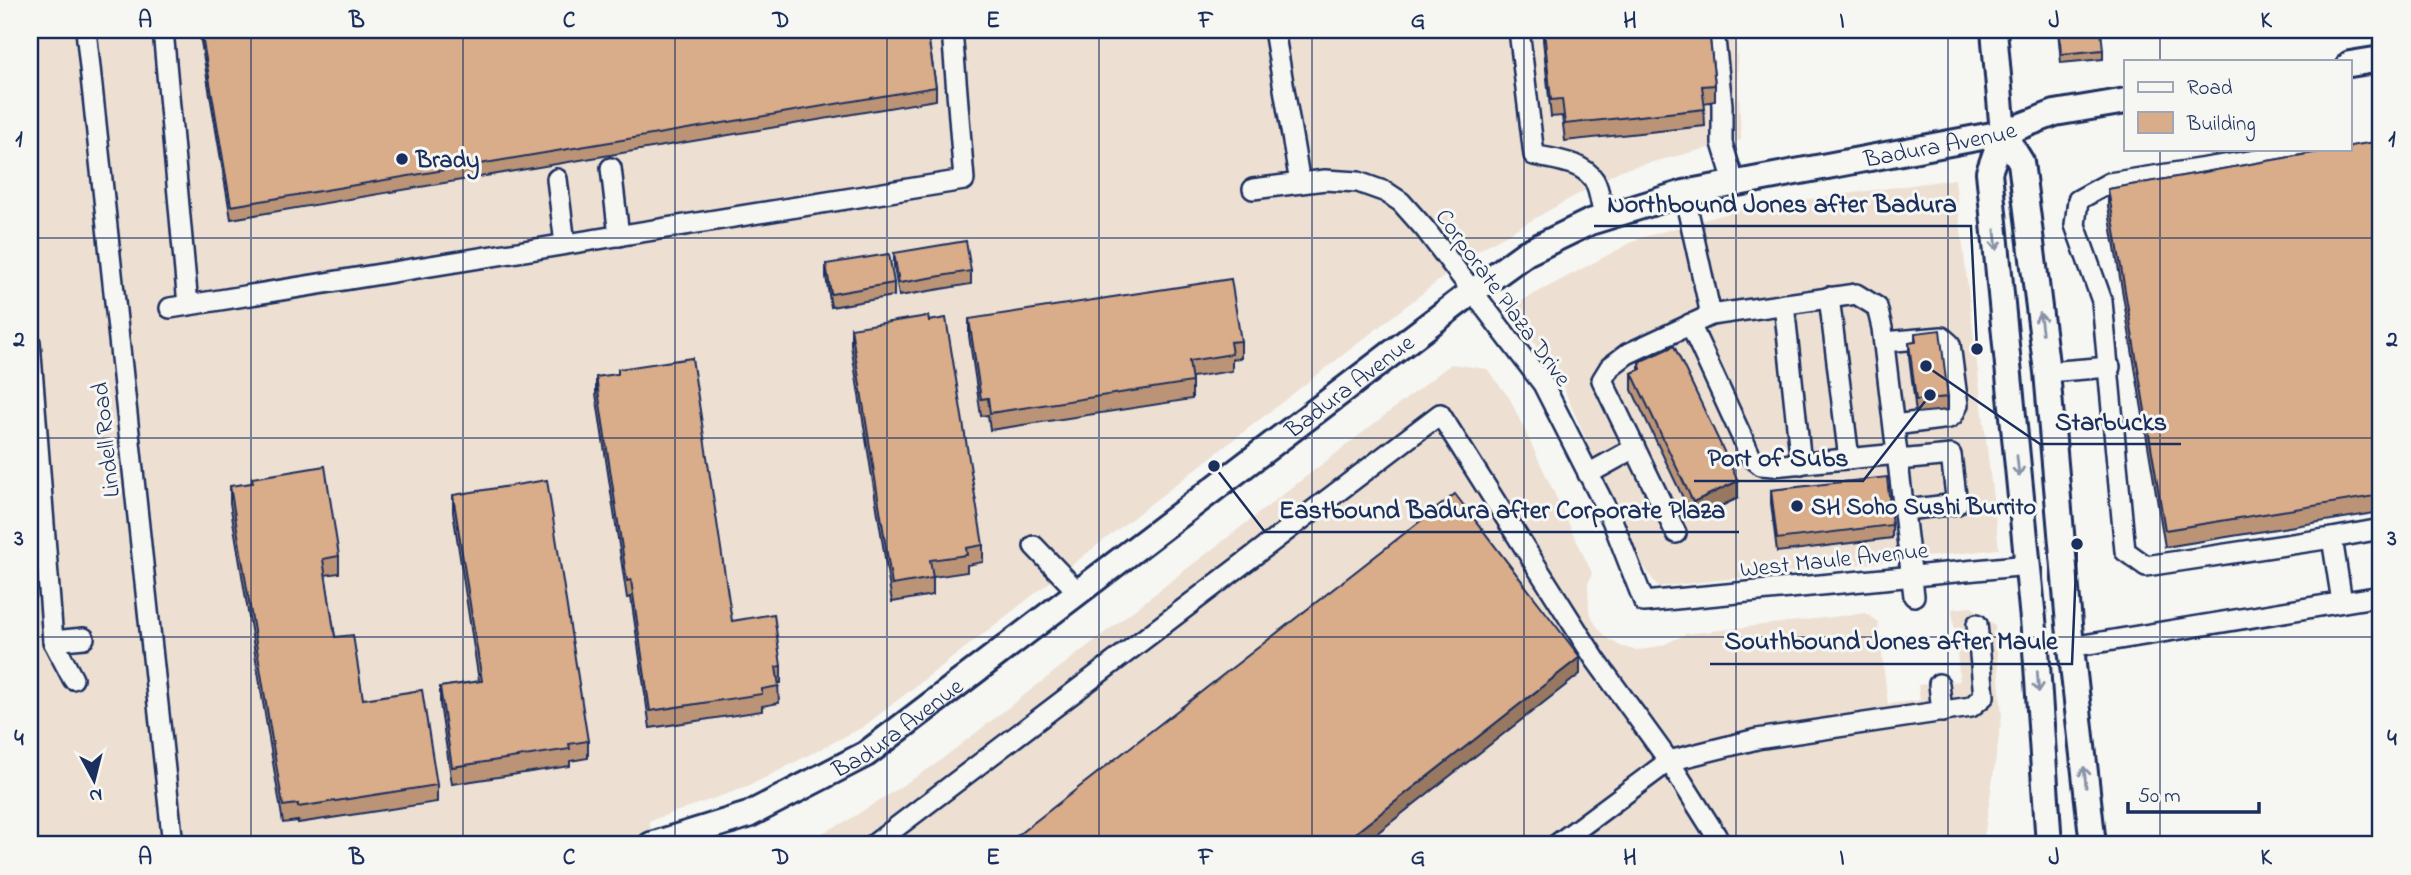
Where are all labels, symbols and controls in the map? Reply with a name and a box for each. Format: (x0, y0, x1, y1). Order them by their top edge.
text: A (138, 5, 152, 38)
text: B (348, 5, 365, 38)
text: C (563, 5, 576, 38)
text: D (772, 5, 789, 38)
text: E (986, 5, 1000, 38)
text: F (1198, 5, 1214, 38)
text: G (1411, 5, 1425, 38)
text: H (1623, 5, 1637, 38)
text: I (1839, 5, 1845, 38)
text: J (2048, 5, 2060, 38)
text: K (2260, 5, 2272, 38)
legend (2124, 60, 2352, 150)
text: Road (2187, 74, 2233, 104)
text: Building (2186, 110, 2256, 142)
street label: Badura Avenue (1860, 114, 2023, 179)
text: 1 (15, 124, 23, 157)
text: 1 (2388, 124, 2396, 157)
place label: Brady (415, 144, 479, 180)
marker: Brady (394, 151, 410, 167)
callout: Northbound Jones after Badura (1594, 179, 1971, 226)
text: Northbound Jones after Badura (1607, 187, 1957, 225)
street label: Corporate Plaza Drive (1425, 202, 1579, 395)
one-way arrow (1989, 228, 2002, 251)
one-way arrow (2034, 312, 2047, 335)
text: 2 (12, 324, 25, 357)
text: 2 (2385, 324, 2398, 357)
street label: Badura Avenue (1278, 327, 1423, 449)
street label: Lindell Road (84, 380, 131, 499)
callout: Starbucks (2040, 397, 2181, 444)
text: Starbucks (2055, 405, 2167, 443)
callout: Port of Subs (1694, 434, 1863, 481)
text: Port of Subs (1708, 441, 1848, 479)
one-way arrow (2012, 454, 2025, 477)
callout: Eastbound Badura after Corporate Plaza (1265, 485, 1739, 532)
place label: SH Soho Sushi Burrito (1811, 491, 2036, 526)
text: Eastbound Badura after Corporate Plaza (1279, 493, 1725, 531)
marker: SH Soho Sushi Burrito (1789, 498, 1805, 514)
text: 3 (13, 523, 24, 556)
text: 3 (2386, 523, 2397, 556)
street label: West Maule Avenue (1738, 534, 1930, 589)
callout: Southbound Jones after Maule (1710, 617, 2072, 664)
text: Southbound Jones after Maule (1724, 624, 2059, 662)
street label: Badura Avenue (826, 670, 972, 789)
one-way arrow (2032, 670, 2045, 693)
text: 4 (14, 723, 24, 756)
text: 4 (2387, 723, 2397, 756)
north arrow (60, 746, 130, 816)
one-way arrow (2079, 767, 2092, 789)
scale bar (2128, 770, 2259, 814)
text: N (88, 780, 104, 809)
text: 50 m (2138, 782, 2181, 812)
text: A (138, 842, 152, 875)
text: B (348, 842, 365, 875)
text: C (563, 842, 576, 875)
text: D (772, 842, 789, 875)
text: E (986, 842, 1000, 875)
text: F (1198, 842, 1214, 875)
text: G (1411, 842, 1425, 875)
text: H (1623, 842, 1637, 875)
text: I (1839, 842, 1845, 875)
text: J (2048, 842, 2060, 875)
text: K (2260, 842, 2272, 875)

